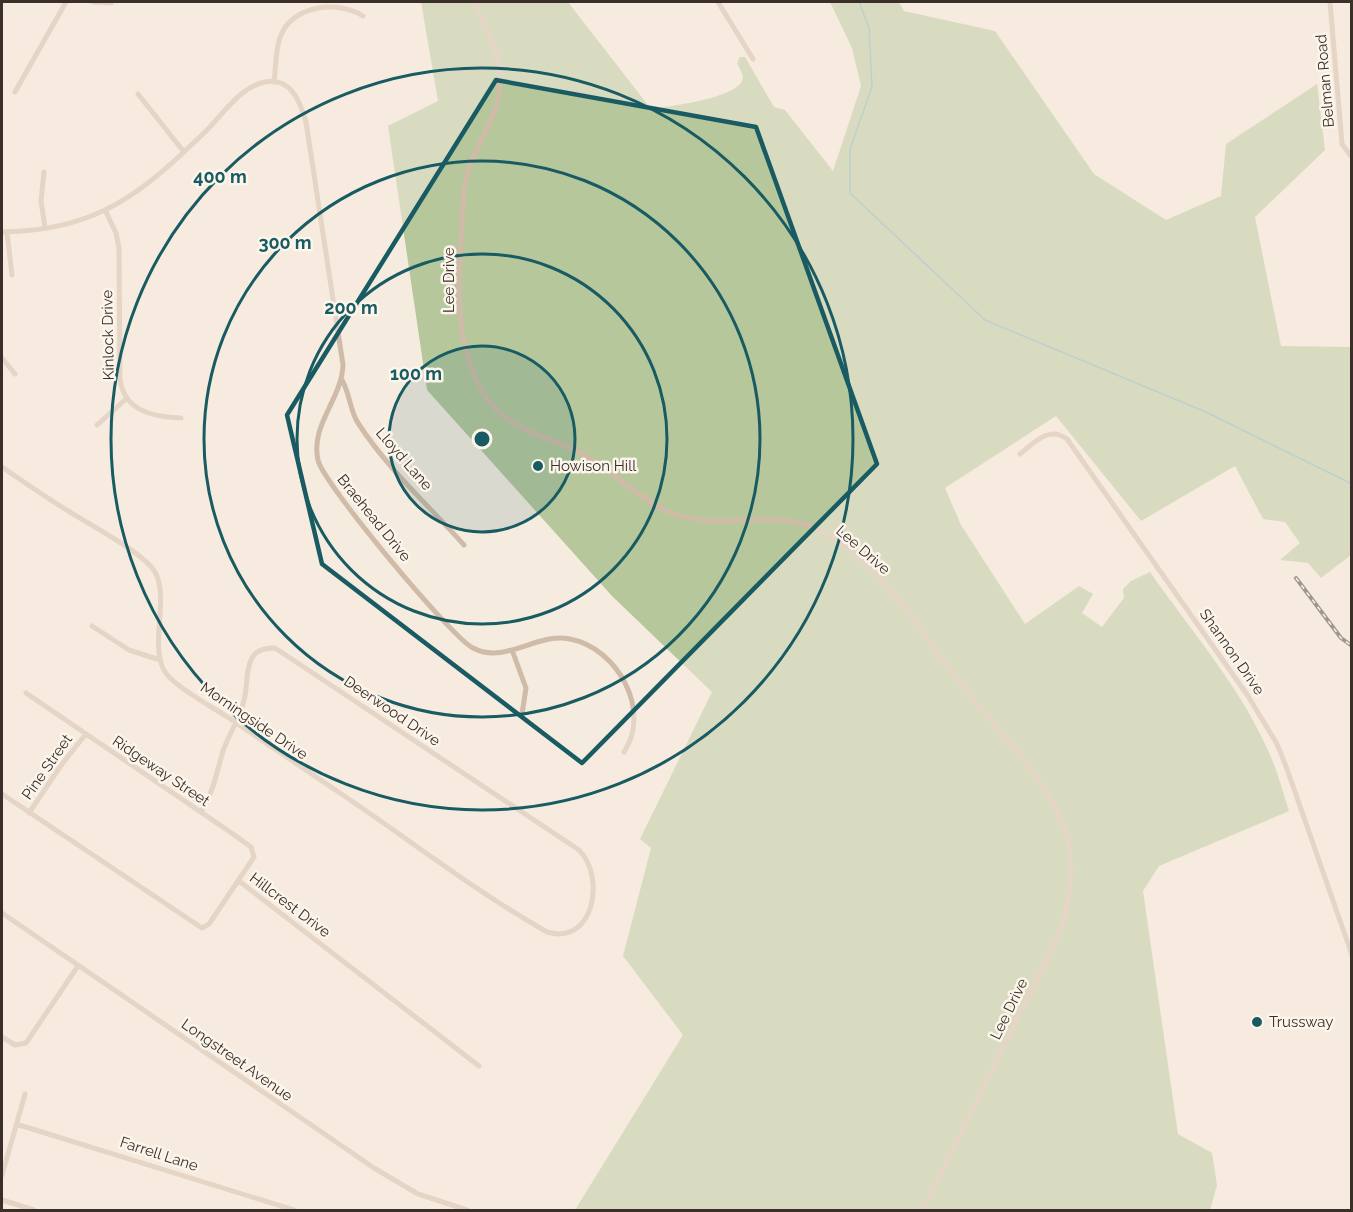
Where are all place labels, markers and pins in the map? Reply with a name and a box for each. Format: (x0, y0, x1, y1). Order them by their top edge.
centre of rings (472, 429, 492, 449)
place label: Howison Hill (550, 457, 637, 475)
marker: Howison Hill (531, 459, 545, 473)
place label: Trussway (1269, 1013, 1333, 1031)
marker: Trussway (1250, 1015, 1264, 1029)

